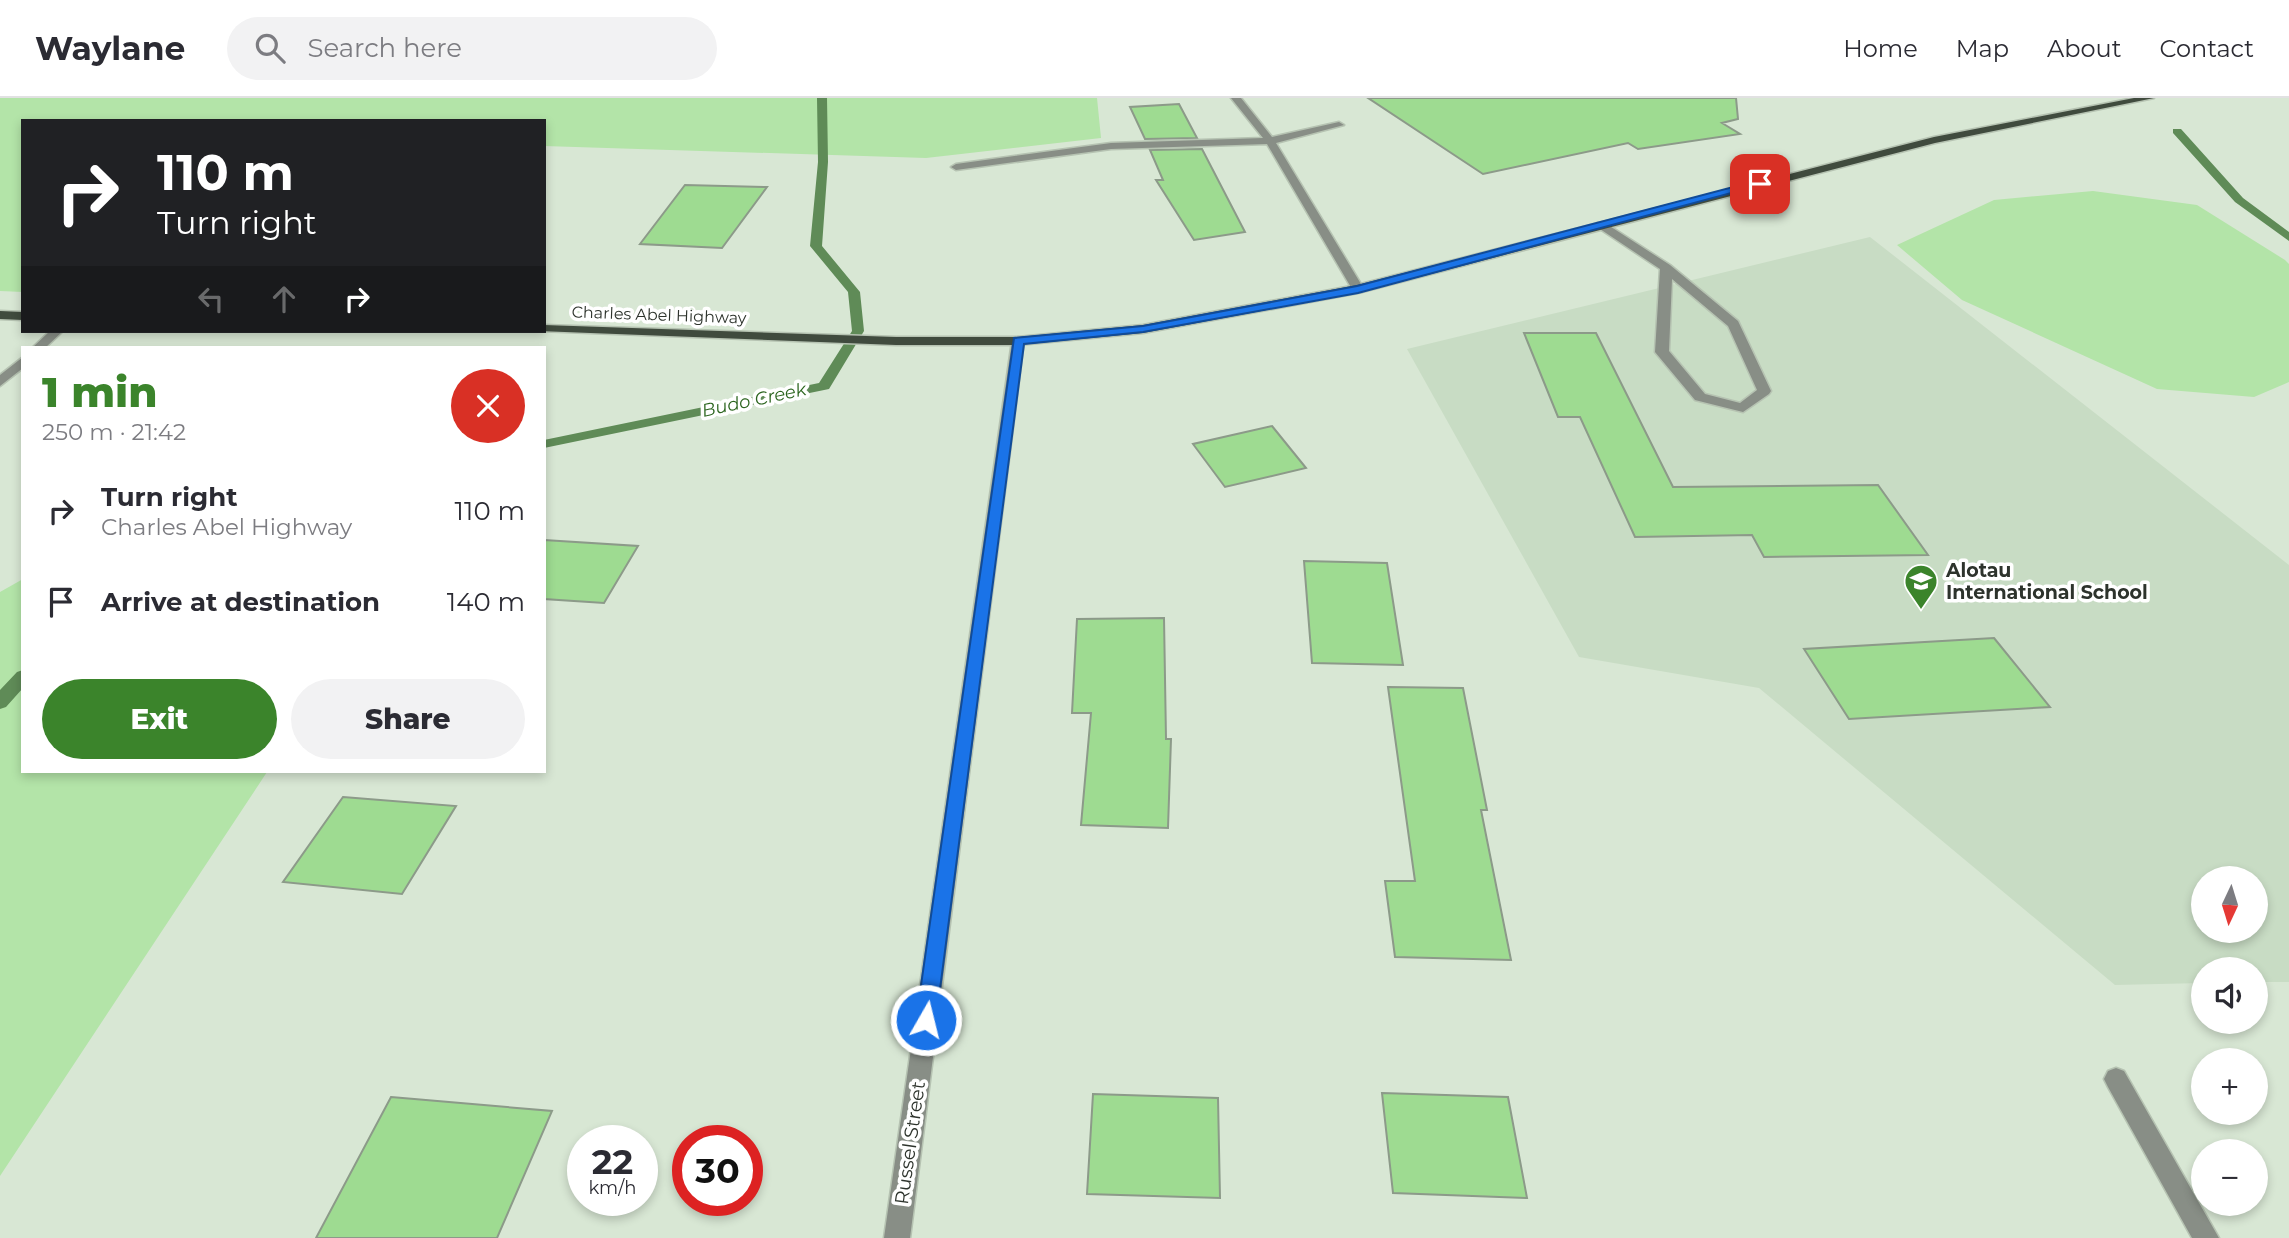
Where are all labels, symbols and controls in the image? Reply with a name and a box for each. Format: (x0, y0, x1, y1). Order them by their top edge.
search box (227, 17, 717, 80)
text: Waylane (35, 28, 185, 68)
icon: search (251, 29, 289, 67)
text: Search here (307, 32, 462, 64)
text: Home (1843, 34, 1918, 63)
text: Map (1956, 34, 2009, 63)
text: About (2047, 34, 2121, 63)
text: Contact (2159, 34, 2254, 63)
text: 110 m (157, 143, 294, 202)
icon: right (42, 147, 133, 238)
pin (1730, 154, 1790, 214)
icon: arrive (1741, 165, 1779, 203)
text: Turn right (157, 203, 317, 242)
icon: left (192, 280, 230, 318)
icon: ahead (265, 280, 303, 318)
icon: right (338, 280, 376, 318)
street label: Charles Abel Highway (571, 302, 747, 328)
text: 1 min (42, 366, 158, 418)
button: close (451, 369, 525, 443)
water label: Budo Creek (700, 378, 810, 422)
text: 250 m · 21:42 (42, 418, 186, 446)
text: Turn right (101, 481, 237, 513)
icon: right (42, 492, 80, 530)
text: 110 m (455, 495, 525, 527)
text: Charles Abel Highway (101, 513, 352, 541)
place label: Alotau International School (1945, 559, 2148, 604)
school or university icon: Alotau International School (1902, 562, 1940, 611)
icon: arrive (42, 583, 80, 621)
text: Arrive at destination (101, 586, 380, 618)
text: 140 m (447, 586, 525, 618)
button: Exit (42, 679, 277, 759)
button: Share (291, 679, 525, 759)
north arrow (2191, 866, 2268, 943)
map controls (2191, 866, 2268, 1216)
button: sound (2191, 957, 2268, 1034)
position arrow (889, 983, 963, 1057)
button: + (2191, 1048, 2268, 1125)
street label: Russel Street (890, 1080, 930, 1206)
speed limit sign: 30 (672, 1125, 763, 1216)
button: − (2191, 1139, 2268, 1216)
text: 22 (592, 1140, 633, 1183)
text: km/h (588, 1177, 637, 1199)

